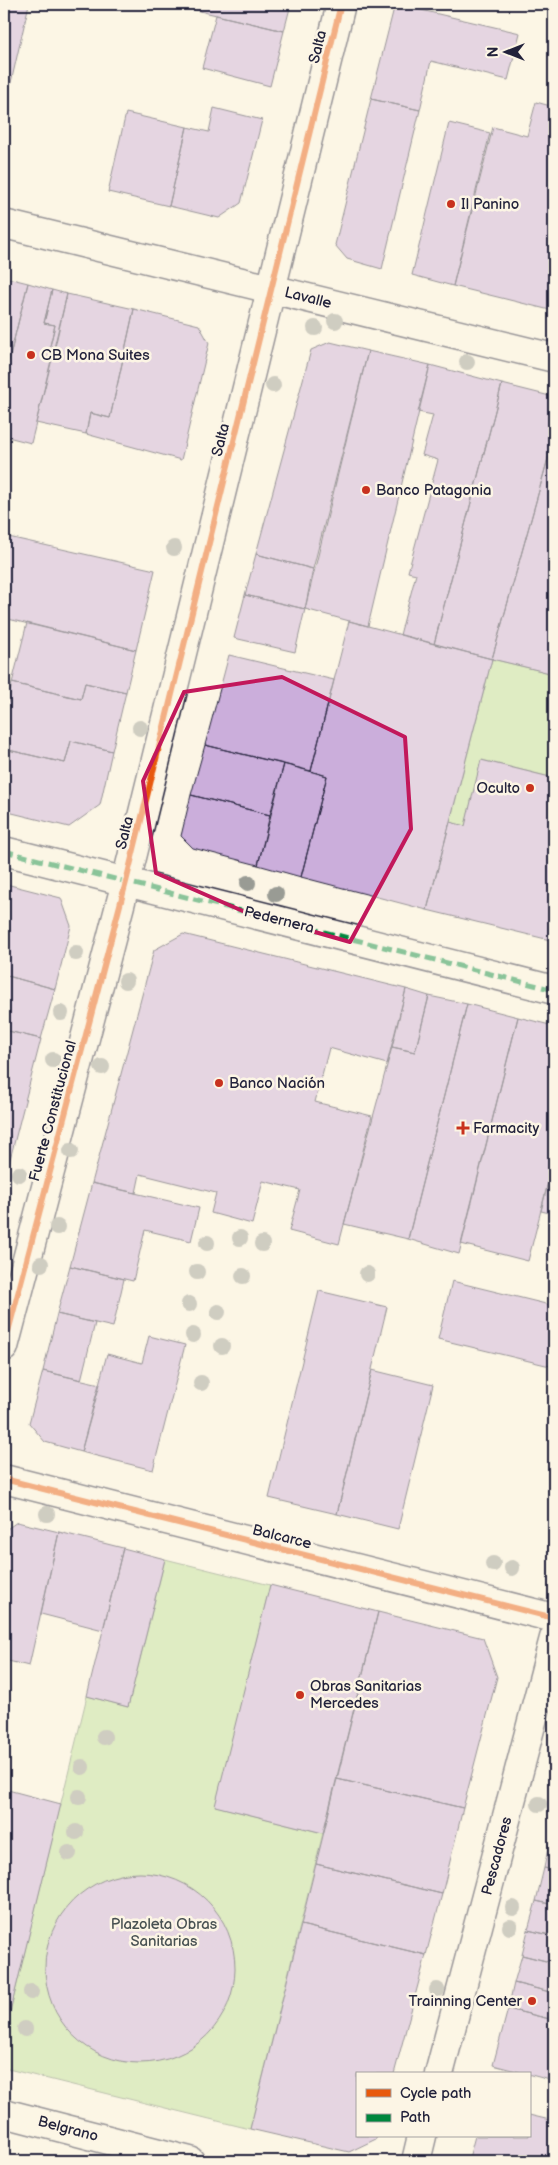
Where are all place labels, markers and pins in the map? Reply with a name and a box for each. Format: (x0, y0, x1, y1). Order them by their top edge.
place label: Il Panino (461, 195, 519, 214)
marker: Il Panino (445, 198, 457, 210)
place label: CB Mona Suites (41, 346, 150, 365)
marker: CB Mona Suites (25, 349, 37, 361)
place label: Banco Patagonia (376, 481, 491, 500)
marker: Banco Patagonia (360, 484, 372, 496)
place label: Oculto (476, 779, 520, 798)
marker: Oculto (524, 782, 536, 794)
place label: Banco Nación (229, 1074, 325, 1093)
marker: Banco Nación (213, 1077, 225, 1089)
place label: Farmacity (473, 1119, 539, 1138)
marker: Farmacity (457, 1122, 469, 1134)
place label: Obras Sanitarias Mercedes (310, 1677, 422, 1713)
marker: Obras Sanitarias Mercedes (294, 1689, 306, 1701)
place label: Trainning Center (409, 1992, 523, 2011)
marker: Trainning Center (526, 1995, 538, 2007)

